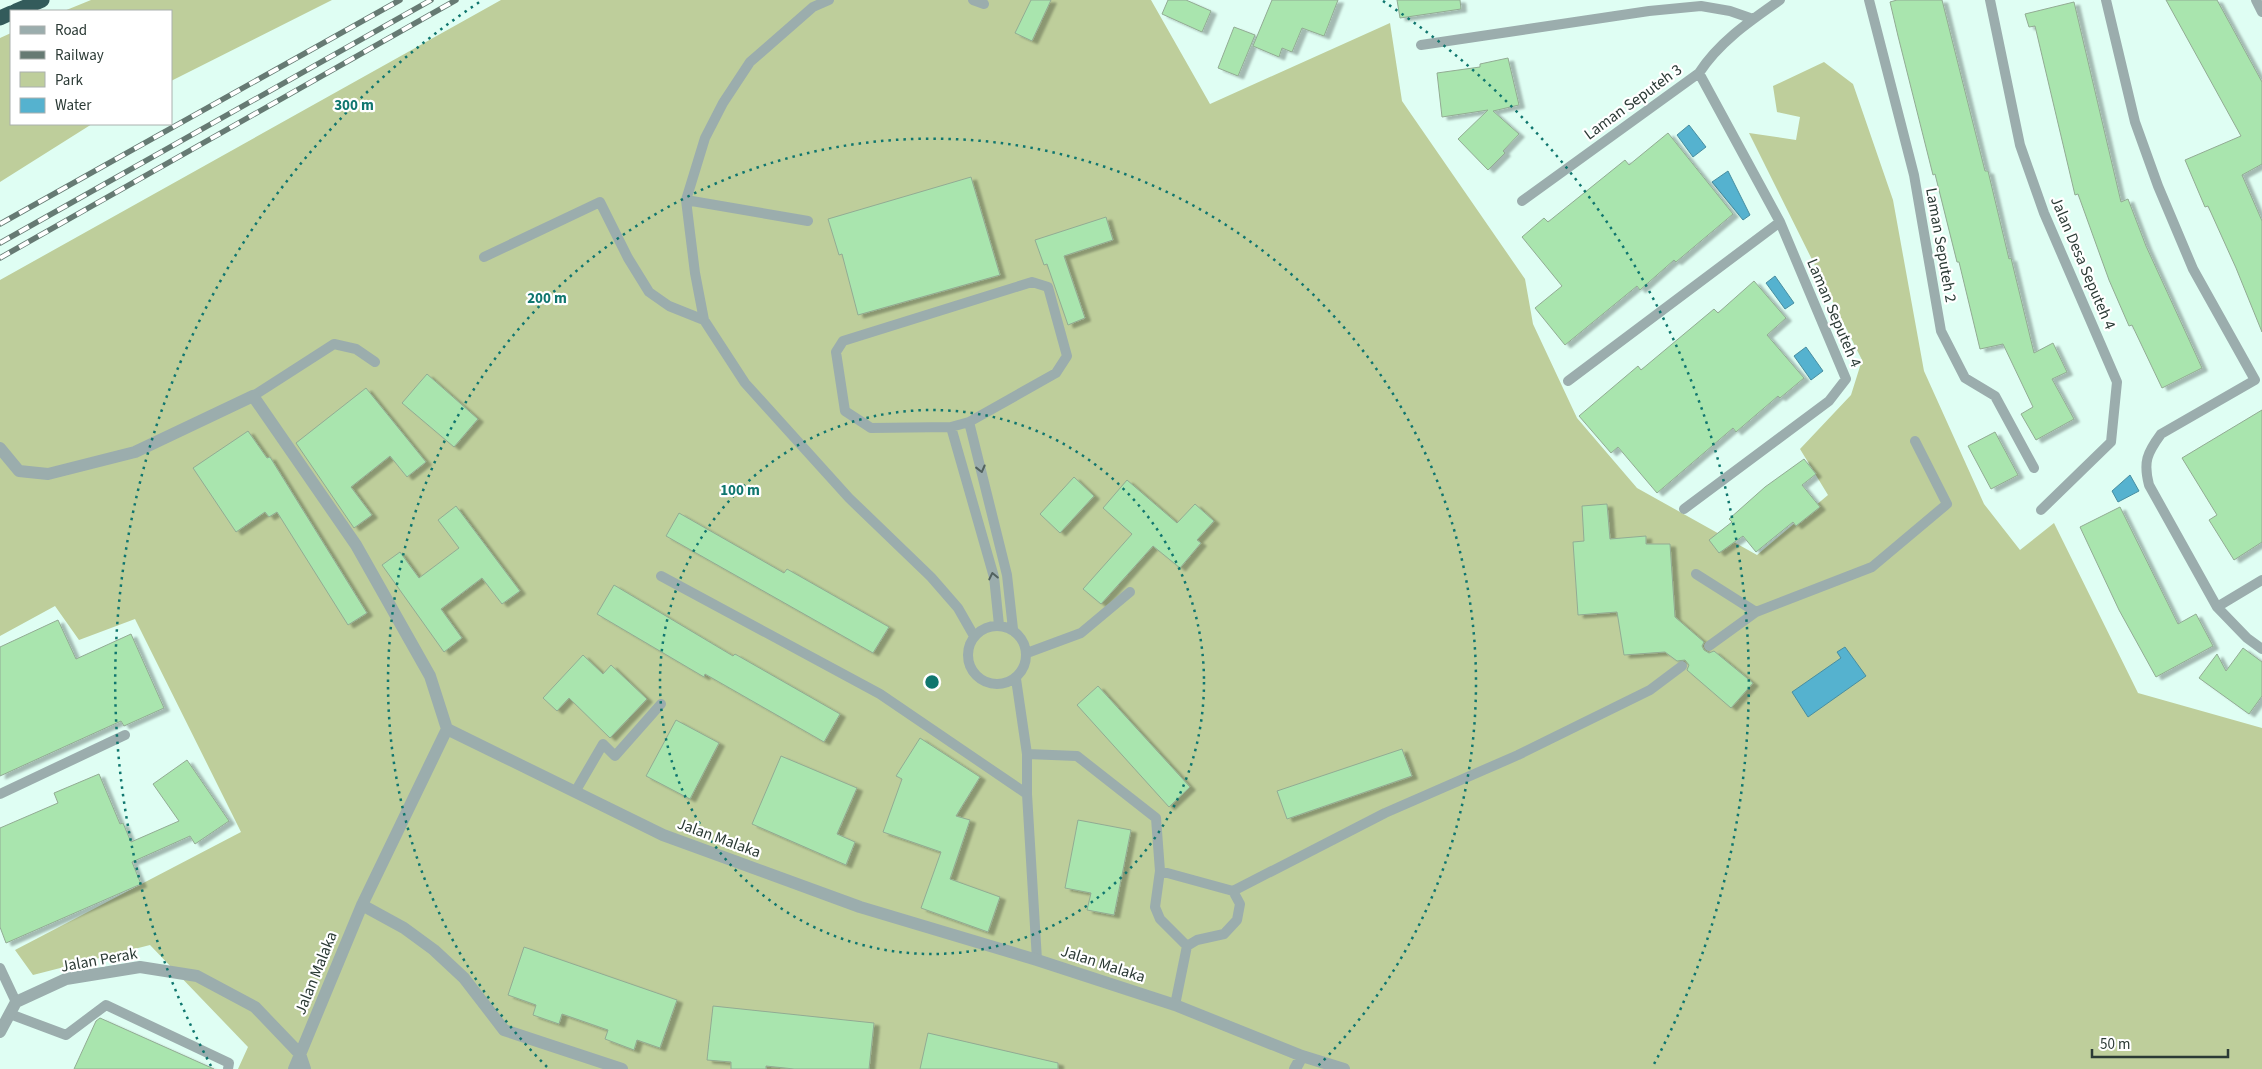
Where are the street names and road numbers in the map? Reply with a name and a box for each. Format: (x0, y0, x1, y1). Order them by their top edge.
street label: Laman Seputeh 3 (1580, 59, 1686, 145)
street label: Laman Seputeh 2 (1920, 186, 1962, 304)
street label: Jalan Desa Seputeh 4 (2045, 193, 2121, 333)
street label: Laman Seputeh 4 (1801, 255, 1867, 371)
street label: Jalan Malaka (674, 813, 764, 863)
street label: Jalan Malaka (289, 928, 343, 1018)
street label: Jalan Malaka (1058, 940, 1148, 988)
street label: Jalan Perak (59, 942, 139, 978)

